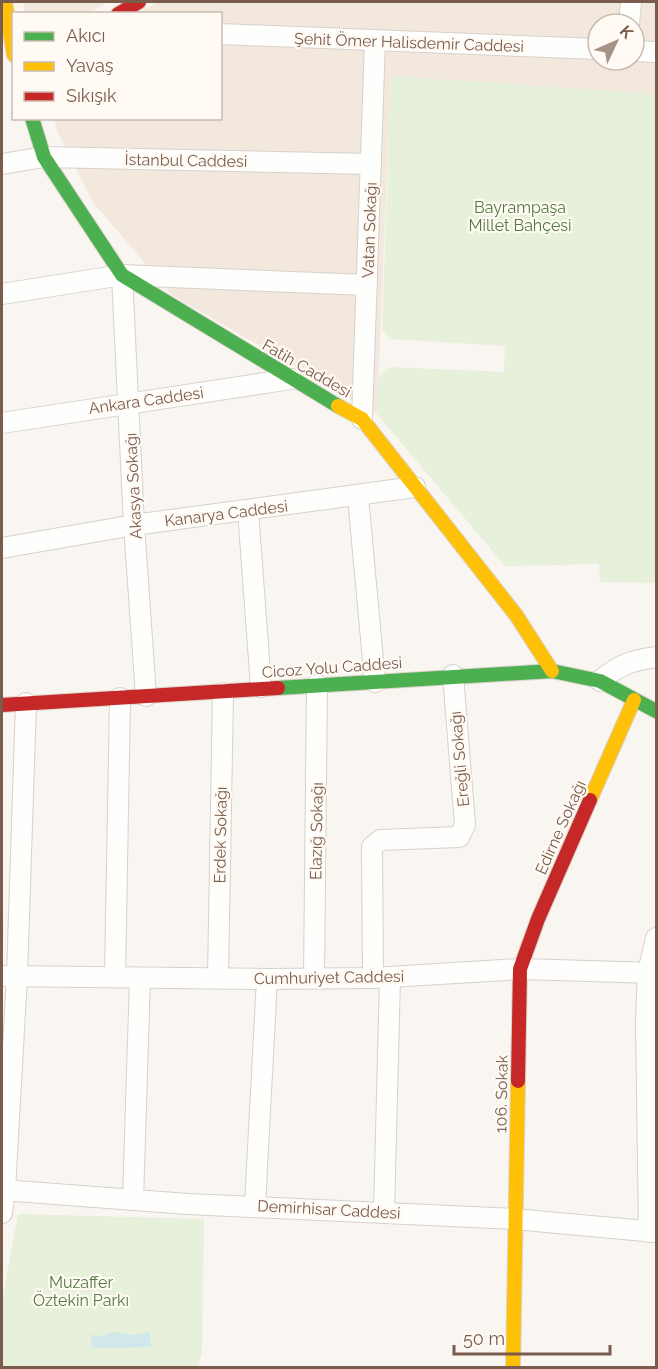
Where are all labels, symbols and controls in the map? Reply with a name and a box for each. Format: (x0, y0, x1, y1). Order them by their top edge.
legend (12, 12, 222, 120)
north arrow (586, 12, 646, 72)
text: K (616, 21, 637, 43)
text: Akıcı (66, 25, 105, 46)
street label: Şehit Ömer Halisdemir Caddesi (294, 28, 524, 56)
text: Yavaş (66, 55, 114, 76)
text: Sıkışık (66, 85, 117, 106)
street label: İstanbul Caddesi (125, 149, 247, 171)
street label: Vatan Sokağı (358, 182, 381, 278)
park label: Bayrampaşa Millet Bahçesi (469, 198, 572, 235)
street label: Fatih Caddesi (259, 335, 355, 402)
street label: Ankara Caddesi (87, 383, 205, 418)
street label: Akasya Sokağı (121, 432, 146, 540)
street label: Kanarya Caddesi (163, 497, 289, 530)
street label: Cicoz Yolu Caddesi (261, 653, 403, 682)
street label: Ereğli Sokağı (446, 710, 473, 808)
street label: Edirne Sokağı (531, 777, 590, 877)
street label: Elazığ Sokağı (306, 782, 327, 880)
street label: Erdek Sokağı (210, 786, 231, 884)
street label: Cumhuriyet Caddesi (254, 967, 404, 988)
street label: 106. Sokak (491, 1054, 512, 1133)
street label: Demirhisar Caddesi (257, 1196, 401, 1223)
park label: Muzaffer Öztekin Parkı (33, 1273, 129, 1310)
scale bar (454, 1318, 610, 1356)
text: 50 m (463, 1328, 505, 1349)

